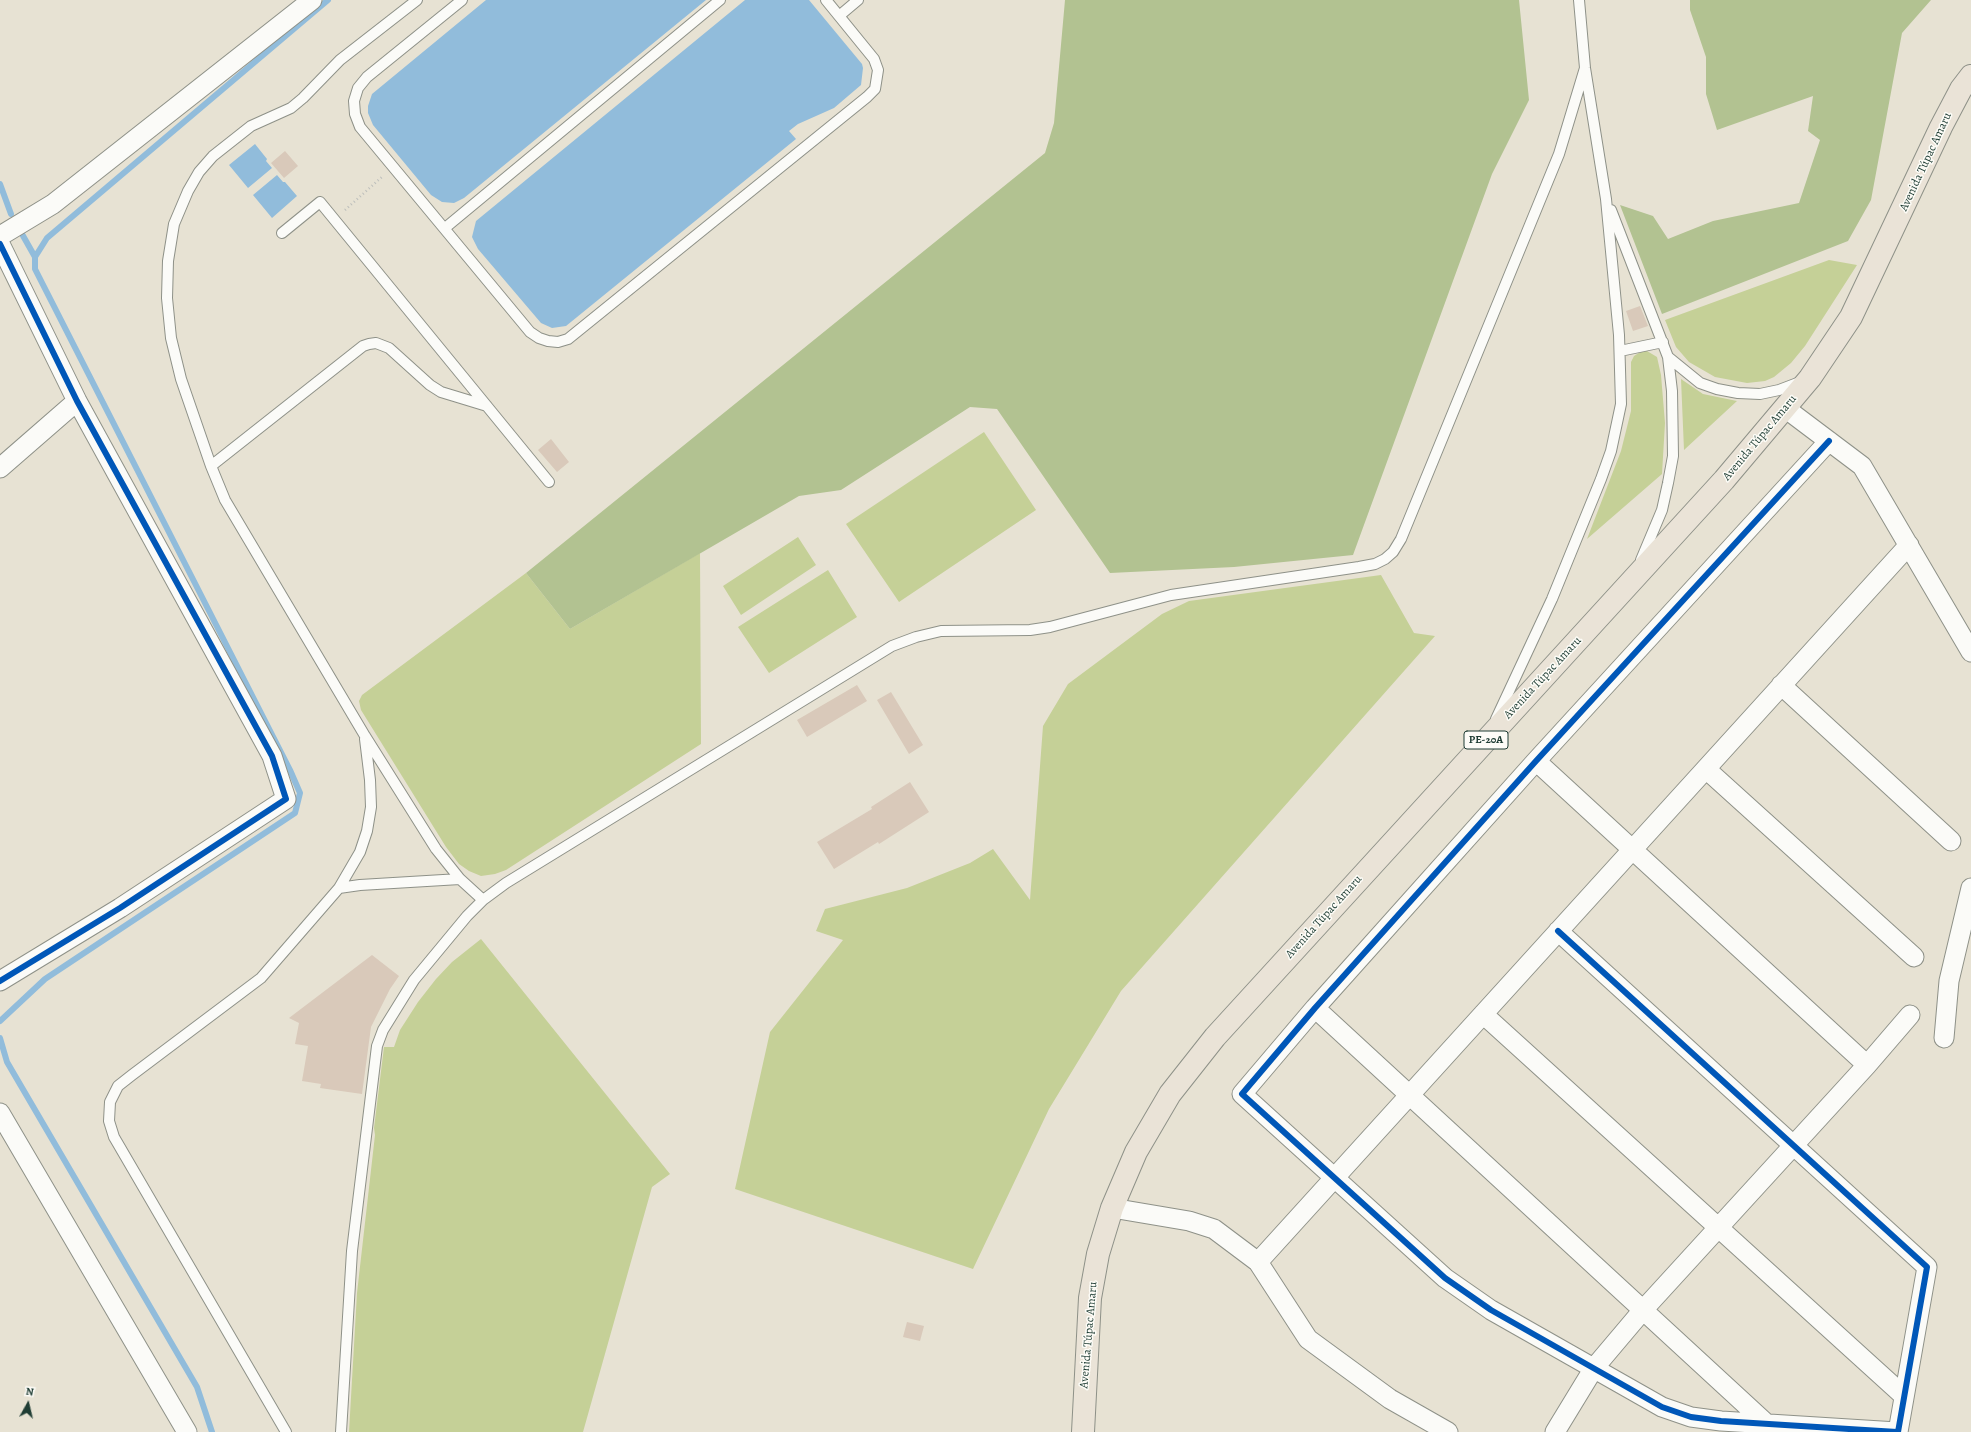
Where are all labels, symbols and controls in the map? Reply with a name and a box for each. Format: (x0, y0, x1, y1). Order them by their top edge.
street label: Avenida Túpac Amaru (1897, 110, 1955, 214)
street label: Avenida Túpac Amaru (1720, 392, 1800, 484)
street label: Avenida Túpac Amaru (1501, 634, 1585, 722)
road number: PE-20A (1464, 731, 1508, 749)
street label: Avenida Túpac Amaru (1283, 872, 1365, 962)
street label: Avenida Túpac Amaru (1077, 1281, 1101, 1389)
north arrow (8, 1384, 48, 1424)
text: N (25, 1384, 35, 1400)

